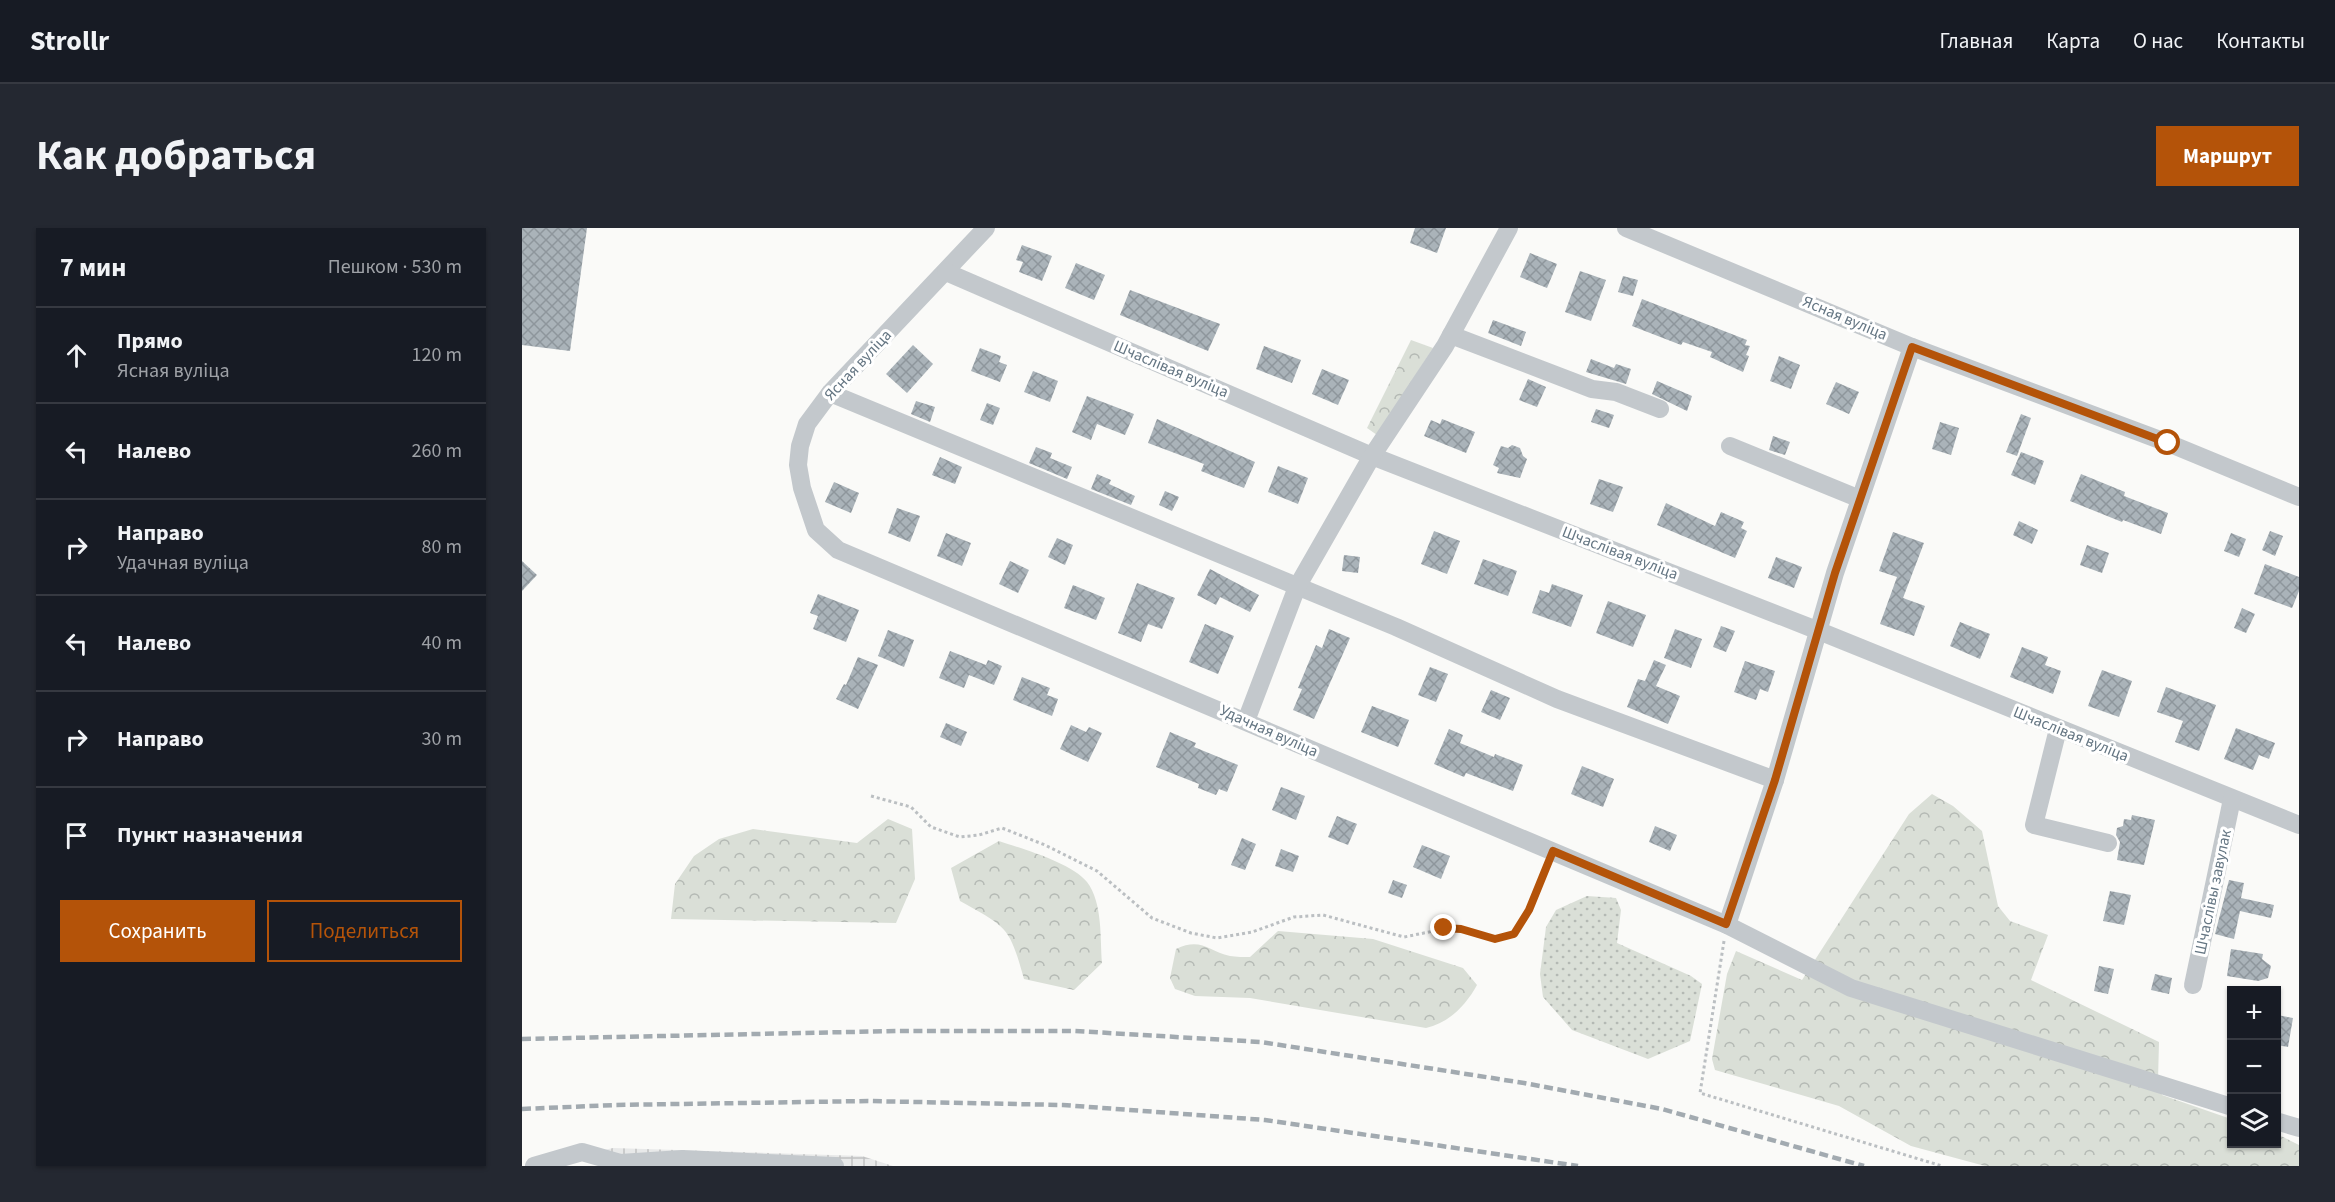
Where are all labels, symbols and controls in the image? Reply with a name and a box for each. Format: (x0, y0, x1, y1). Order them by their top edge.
text: Strollr (30, 21, 109, 61)
text: Главная (1940, 26, 2013, 56)
text: Карта (2046, 26, 2100, 56)
text: О нас (2133, 26, 2183, 56)
text: Контакты (2216, 26, 2305, 56)
text: Как добраться (36, 126, 316, 186)
button: Маршрут (2156, 126, 2299, 186)
text: 7 мин (60, 249, 126, 286)
text: Пешком · 530 m (328, 253, 462, 281)
street label: Ясная вуліца (1799, 290, 1891, 346)
text: Прямо (117, 325, 183, 357)
street label: Ясная вуліца (819, 325, 897, 405)
street label: Шчаслівая вуліца (1110, 335, 1232, 403)
icon: ahead (60, 339, 93, 372)
text: 120 m (412, 341, 462, 369)
text: Ясная вуліца (117, 357, 230, 385)
route start (2154, 429, 2180, 455)
icon: left (60, 435, 93, 468)
text: Налево (117, 435, 191, 467)
text: 260 m (412, 437, 462, 465)
text: Направо (117, 517, 204, 549)
street label: Шчаслівая вуліца (1559, 521, 1681, 585)
icon: right (60, 531, 93, 564)
text: 80 m (422, 533, 462, 561)
text: Удачная вуліца (117, 549, 249, 577)
icon: left (60, 627, 93, 660)
text: Налево (117, 627, 191, 659)
text: 40 m (422, 629, 462, 657)
street label: Удачная вуліца (1216, 699, 1322, 763)
street label: Шчаслівая вуліца (2010, 701, 2132, 767)
icon: right (60, 723, 93, 756)
text: Направо (117, 723, 204, 755)
text: 30 m (422, 725, 462, 753)
icon: arrive (60, 819, 93, 852)
text: Пункт назначения (117, 819, 303, 851)
street label: Шчаслівы завулак (2189, 827, 2237, 957)
button: Сохранить (60, 900, 255, 962)
button: Поделиться (267, 900, 462, 962)
route end (1430, 914, 1456, 940)
map controls (2227, 986, 2281, 1148)
button: + (2227, 986, 2281, 1040)
button: − (2227, 1040, 2281, 1094)
button: layers (2227, 1094, 2281, 1148)

